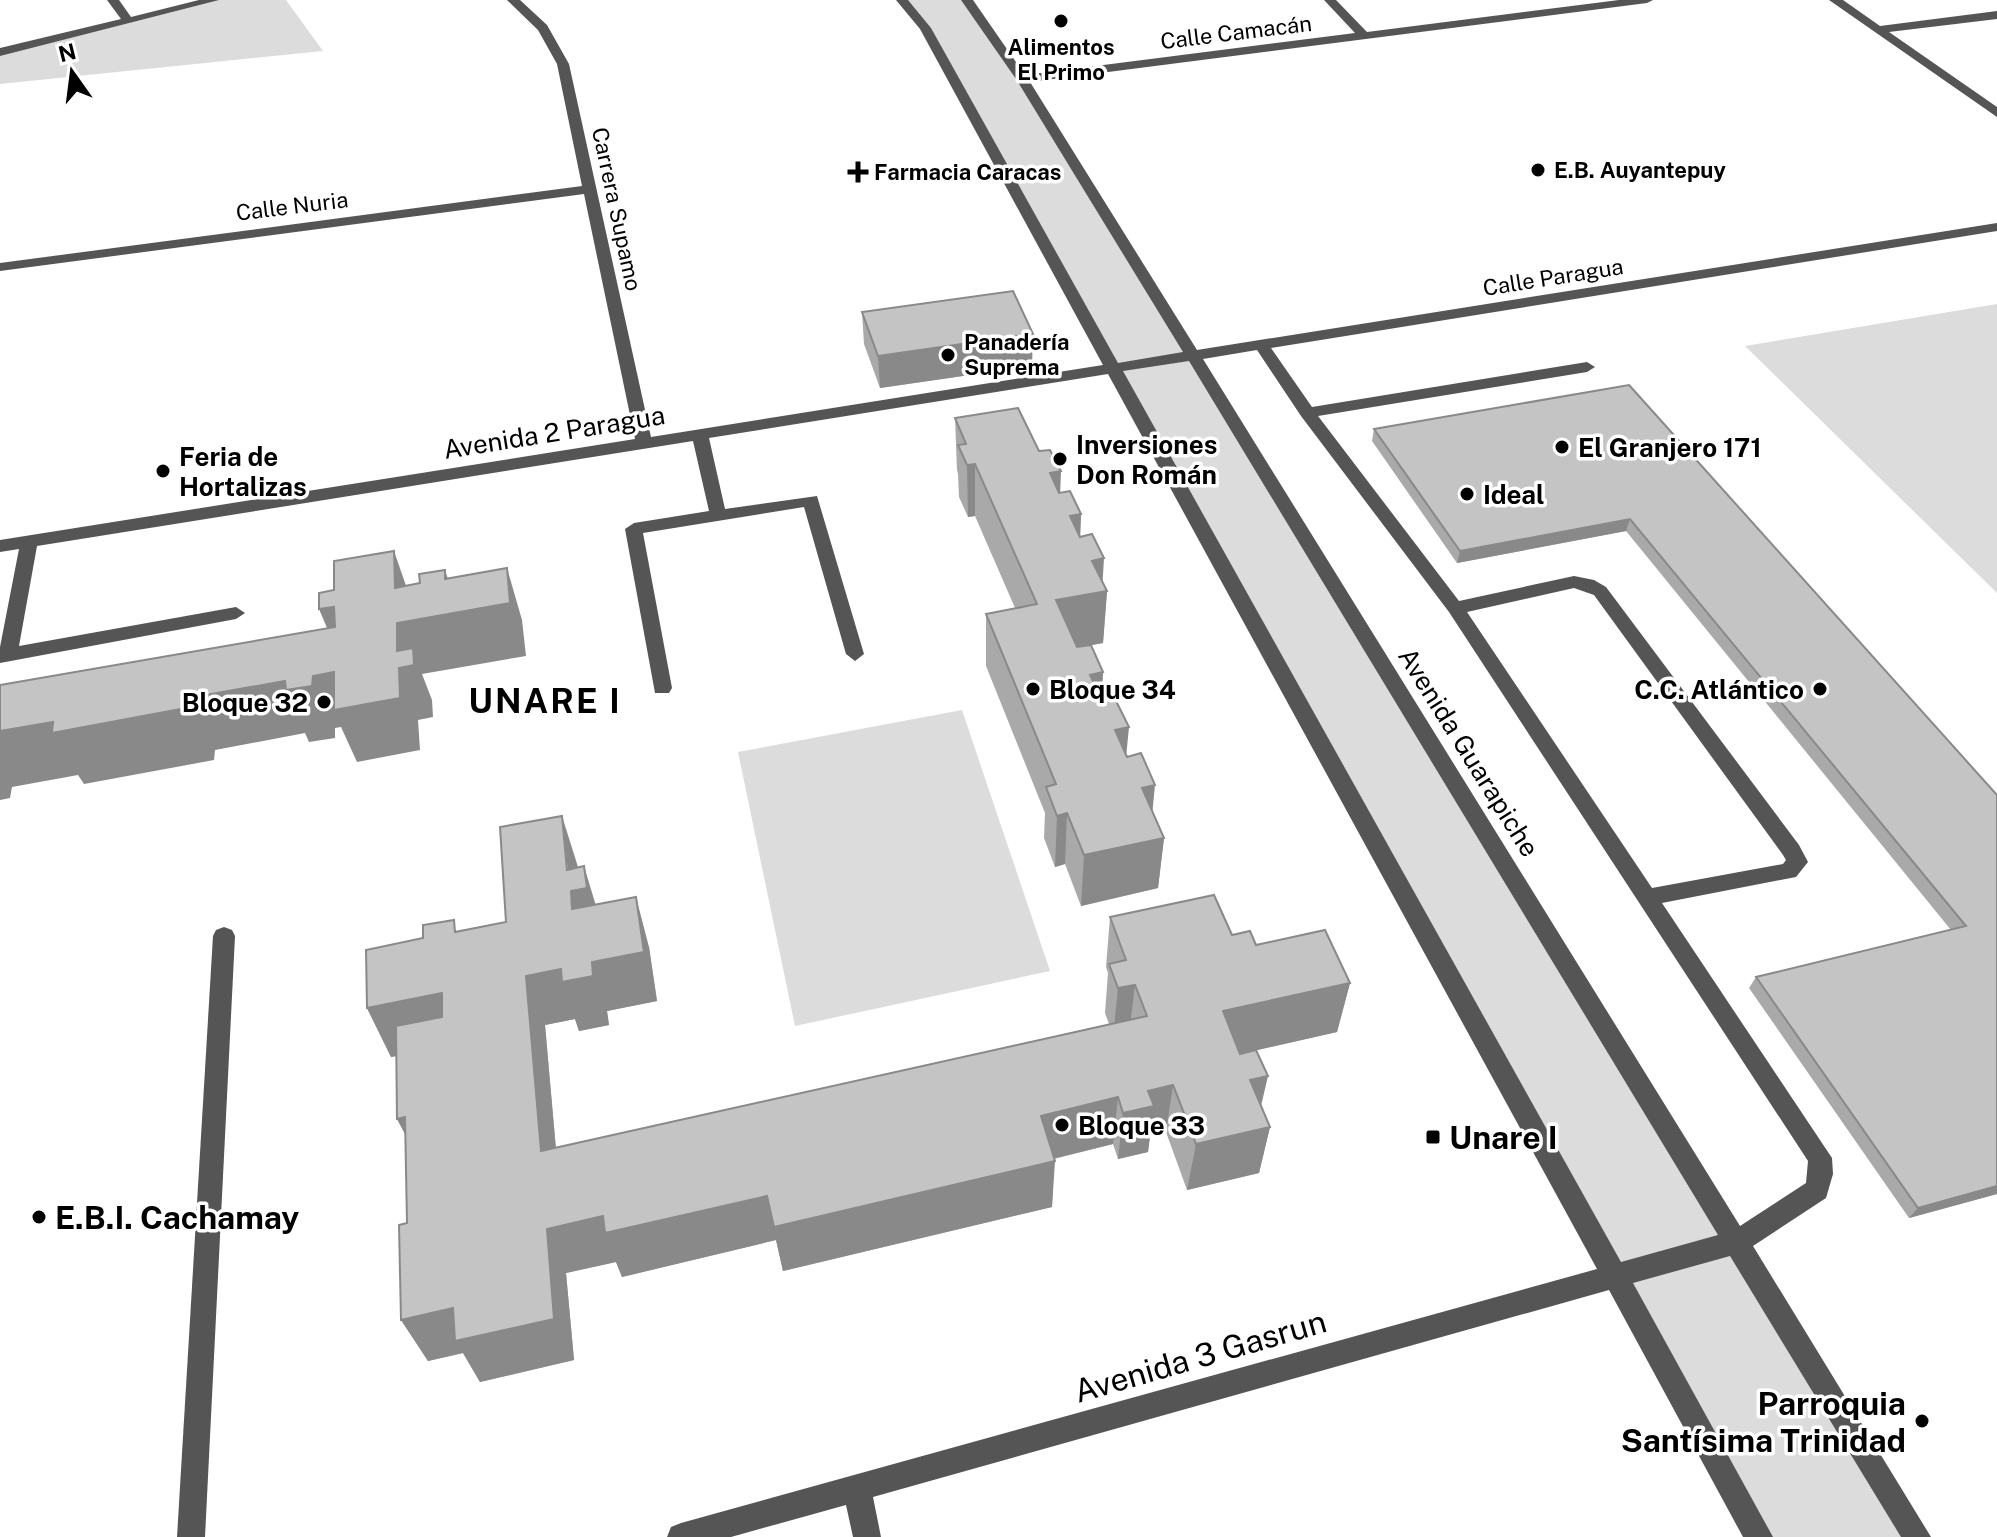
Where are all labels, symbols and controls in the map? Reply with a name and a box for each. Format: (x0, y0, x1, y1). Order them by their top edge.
street label: Calle Camacán (1159, 10, 1313, 54)
marker: Alimentos El Primo (1052, 12, 1070, 30)
north arrow (32, 32, 112, 112)
place label: Alimentos El Primo (1007, 34, 1115, 85)
text: N (56, 38, 79, 67)
street label: Carrera Supamo (587, 125, 647, 293)
place label: E.B. Auyantepuy (1554, 157, 1726, 183)
place label: Farmacia Caracas (874, 159, 1061, 185)
marker: E.B. Auyantepuy (1529, 161, 1547, 179)
marker: Farmacia Caracas (849, 163, 867, 181)
street label: Calle Nuria (234, 186, 350, 226)
street label: Calle Paragua (1481, 253, 1625, 301)
place label: Panadería Suprema (964, 329, 1069, 380)
marker: Panadería Suprema (939, 346, 957, 364)
street label: Avenida 2 Paragua (441, 399, 667, 465)
place label: Inversiones Don Román (1076, 429, 1217, 490)
place label: El Granjero 171 (1578, 432, 1762, 463)
marker: El Granjero 171 (1553, 438, 1571, 456)
place label: Feria de Hortalizas (179, 441, 307, 502)
marker: Inversiones Don Román (1051, 450, 1069, 468)
marker: Feria de Hortalizas (154, 462, 172, 480)
place label: Ideal (1483, 479, 1545, 510)
marker: Ideal (1458, 485, 1476, 503)
street label: Avenida Guarapiche (1392, 642, 1546, 862)
place label: Bloque 34 (1049, 674, 1176, 705)
place label: C.C. Atlántico (1634, 674, 1804, 705)
marker: Bloque 34 (1024, 680, 1042, 698)
marker: C.C. Atlántico (1811, 680, 1829, 698)
district label: UNARE I (468, 681, 622, 721)
place label: Bloque 32 (182, 687, 308, 718)
marker: Bloque 32 (315, 693, 333, 711)
place label: Bloque 33 (1078, 1110, 1205, 1141)
marker: Bloque 33 (1053, 1116, 1071, 1134)
place label: Unare I (1449, 1119, 1558, 1156)
marker: Unare I (1424, 1128, 1442, 1146)
place label: E.B.I. Cachamay (55, 1199, 299, 1236)
marker: E.B.I. Cachamay (30, 1208, 48, 1226)
street label: Avenida 3 Gasrun (1070, 1302, 1330, 1410)
place label: Parroquia Santísima Trinidad (1621, 1385, 1906, 1459)
marker: Parroquia Santísima Trinidad (1913, 1412, 1931, 1430)

